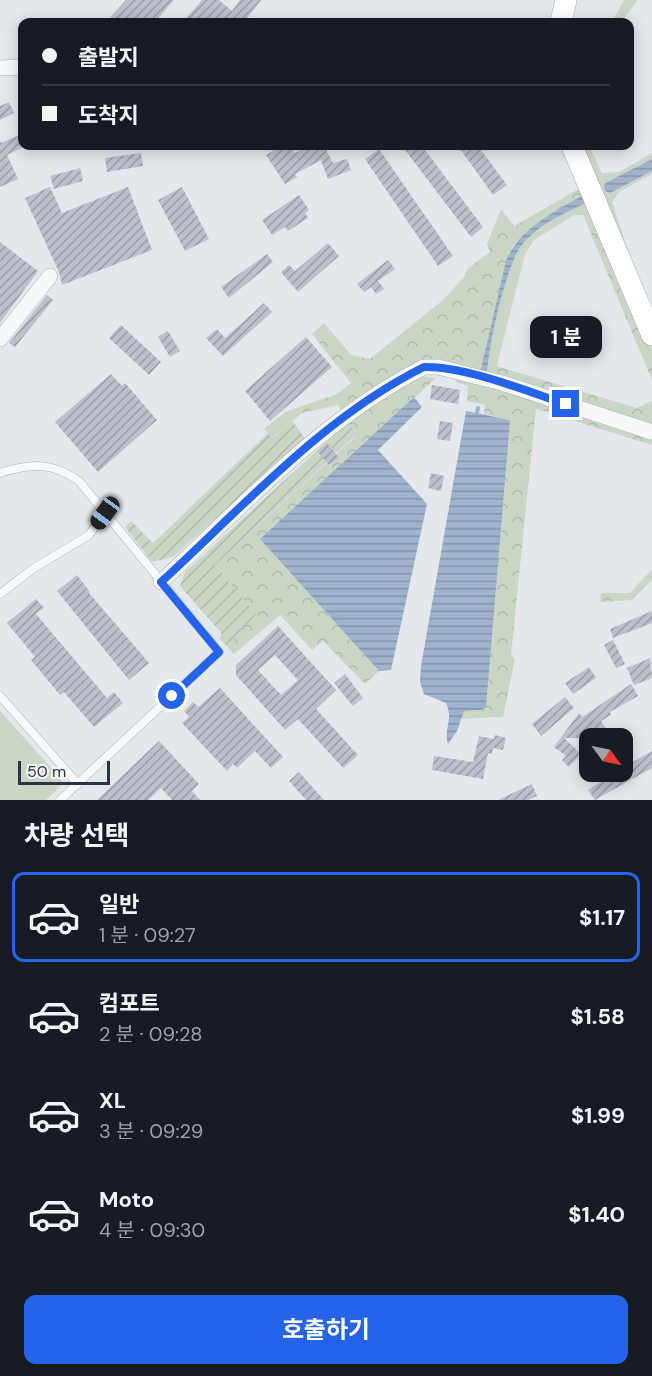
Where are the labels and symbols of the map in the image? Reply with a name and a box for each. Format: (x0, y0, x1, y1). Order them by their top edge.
callout: 1 분 (530, 317, 602, 359)
route end (552, 390, 579, 417)
car (87, 493, 123, 533)
route start (158, 682, 185, 709)
north arrow (579, 728, 633, 782)
scale bar (18, 758, 110, 786)

